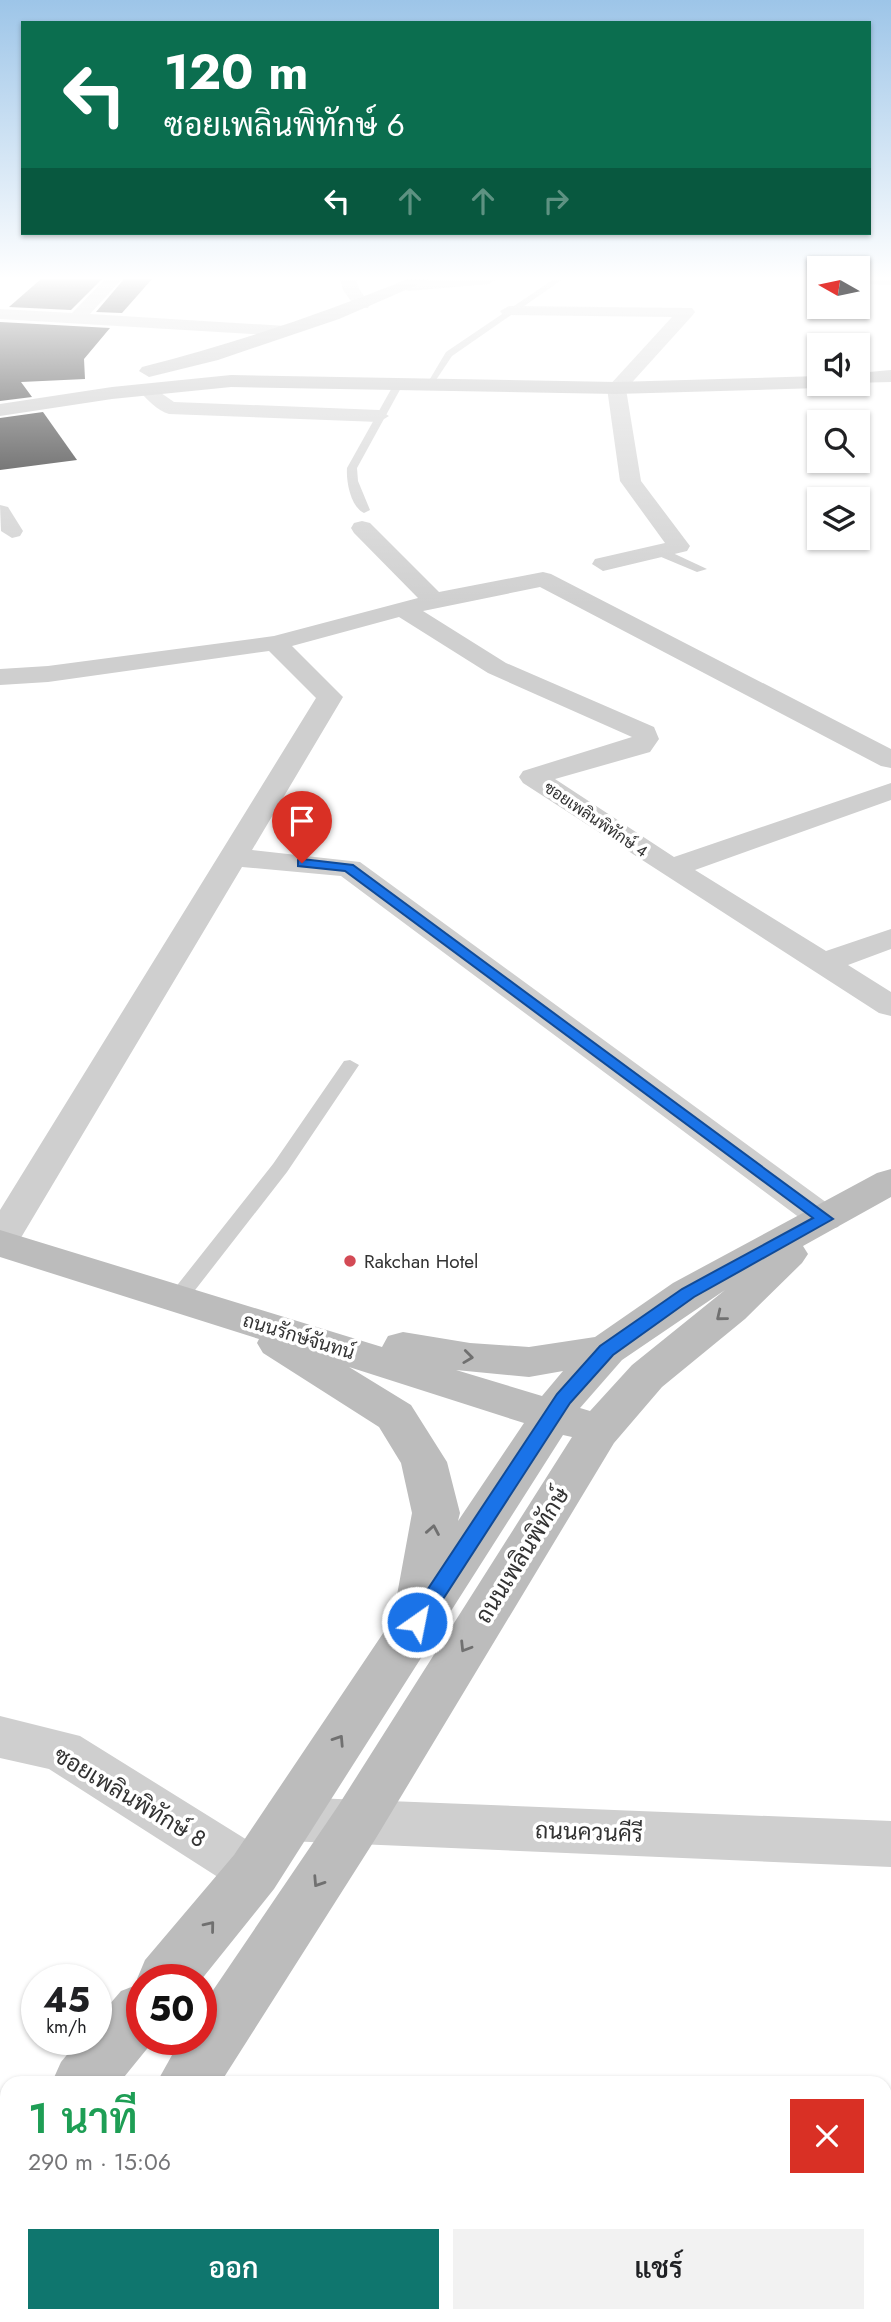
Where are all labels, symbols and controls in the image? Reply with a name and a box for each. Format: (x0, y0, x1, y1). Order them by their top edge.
text: 120 m (164, 37, 308, 107)
icon: left (49, 49, 140, 140)
text: ซอยเพลินพิทักษ์ 6 (164, 102, 405, 148)
icon: left (318, 182, 356, 220)
icon: ahead (391, 182, 429, 220)
icon: ahead (464, 182, 502, 220)
icon: right (537, 182, 575, 220)
north arrow (807, 256, 870, 318)
map controls (807, 256, 870, 550)
button: sound (807, 333, 870, 396)
button: search (807, 410, 870, 473)
button: layers (807, 487, 870, 550)
street label: ซอยเพลินพิทักษ์ 4 (539, 775, 653, 863)
pin (272, 791, 332, 863)
icon: arrive (283, 802, 321, 840)
place label: Rakchan Hotel (364, 1248, 478, 1275)
marker: Rakchan Hotel (342, 1253, 358, 1269)
street label: ถนนรักษ์จันทน์ (240, 1307, 358, 1366)
one-way arrow (717, 1308, 730, 1320)
one-way arrow (462, 1350, 474, 1365)
street label: ถนนเพลินพิทักษ์ (467, 1480, 578, 1630)
one-way arrow (425, 1524, 440, 1536)
position arrow (380, 1585, 454, 1659)
one-way arrow (460, 1640, 473, 1653)
one-way arrow (331, 1735, 344, 1748)
street label: ซอยเพลินพิทักษ์ 8 (47, 1738, 213, 1856)
street label: ถนนควนคีรี (534, 1813, 644, 1851)
one-way arrow (313, 1874, 326, 1887)
one-way arrow (201, 1922, 214, 1934)
speed limit sign: 50 (126, 1964, 217, 2055)
text: 45 (43, 1975, 90, 2025)
text: km/h (46, 2014, 87, 2040)
text: 1 นาที (28, 2088, 138, 2149)
button: close (790, 2099, 864, 2173)
text: 290 m · 15:06 (28, 2145, 171, 2179)
button: ออก (28, 2229, 439, 2309)
button: แชร์ (453, 2229, 864, 2309)

